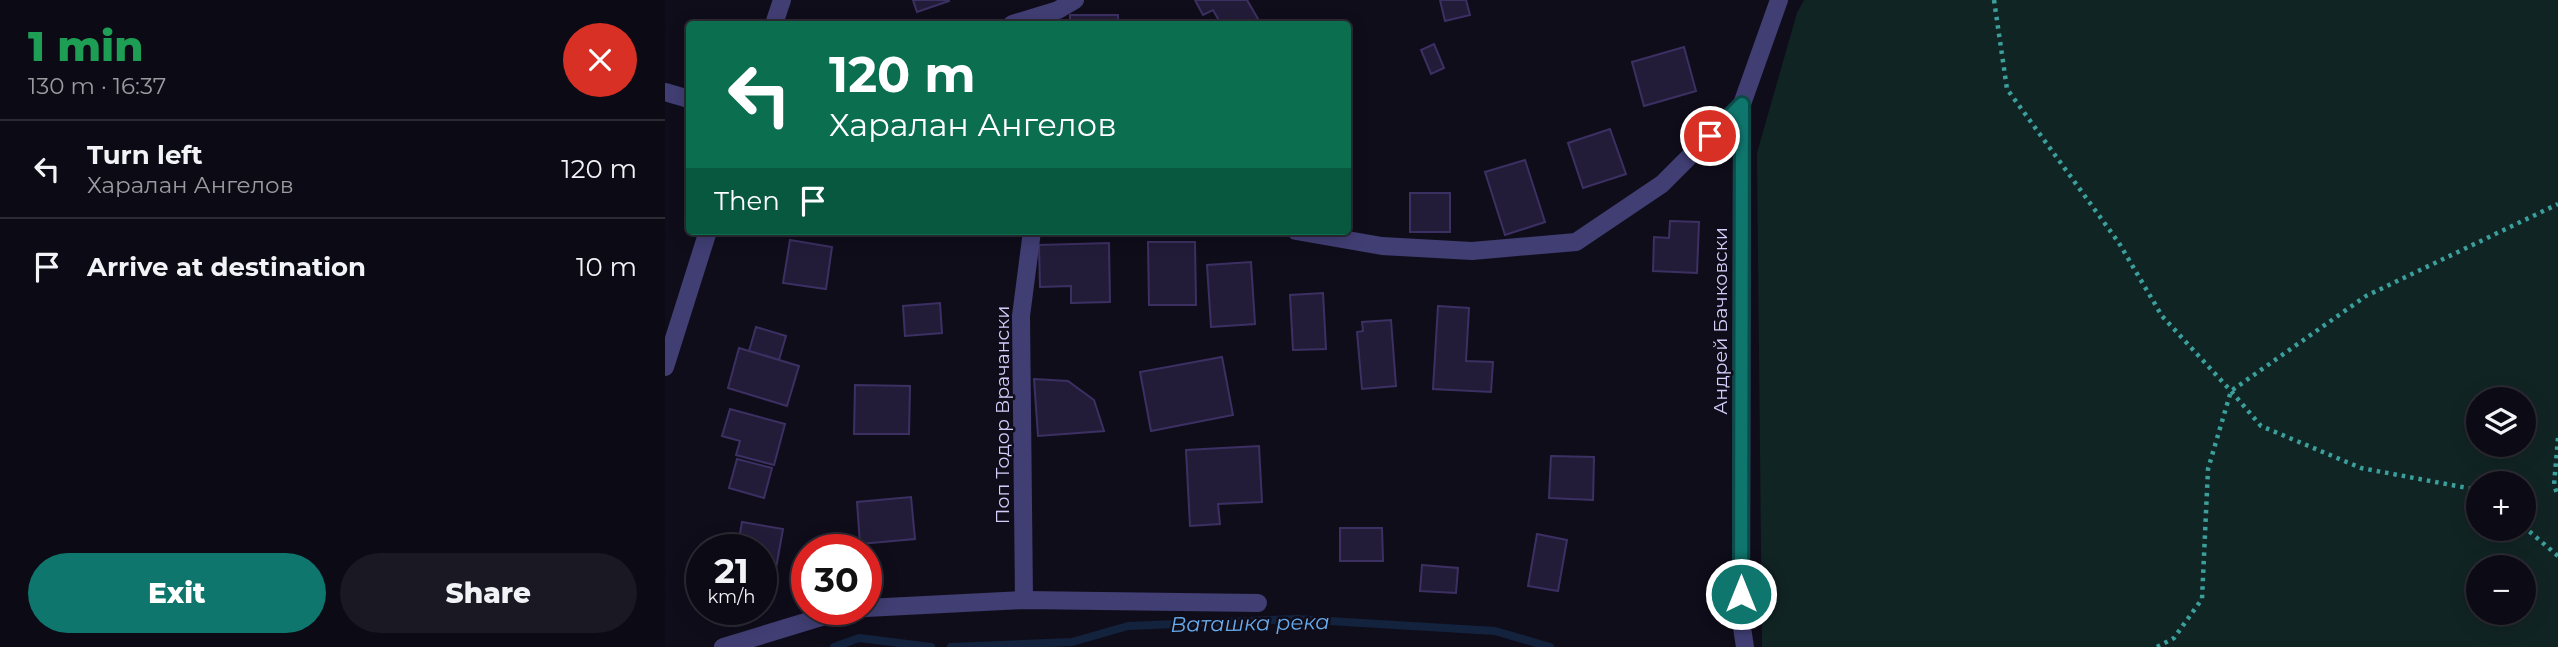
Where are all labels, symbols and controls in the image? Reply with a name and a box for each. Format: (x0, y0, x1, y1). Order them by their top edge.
text: 1 min (28, 20, 144, 72)
button: close (563, 23, 637, 97)
text: 120 m (829, 45, 976, 104)
icon: left (714, 49, 805, 140)
text: 130 m · 16:37 (28, 72, 166, 100)
text: Харалан Ангелов (829, 105, 1117, 144)
pin (1680, 106, 1740, 166)
icon: arrive (1691, 117, 1729, 155)
text: Turn left (87, 139, 203, 171)
icon: left (28, 150, 66, 188)
text: 120 m (561, 153, 637, 185)
text: Харалан Ангелов (87, 171, 294, 199)
icon: arrive (794, 182, 832, 220)
text: Then (714, 185, 780, 217)
street label: Андрей Бачковски (1709, 227, 1732, 415)
icon: arrive (28, 248, 66, 286)
text: Arrive at destination (87, 251, 366, 283)
text: 10 m (576, 251, 637, 283)
street label: Поп Тодор Врачански (991, 306, 1014, 524)
map controls (2466, 387, 2536, 625)
button: layers (2466, 387, 2536, 457)
button: + (2466, 471, 2536, 541)
speed limit sign: 30 (791, 534, 882, 625)
text: 21 (714, 549, 749, 592)
button: Exit (28, 553, 326, 633)
button: Share (340, 553, 637, 633)
button: − (2466, 555, 2536, 625)
position arrow (1704, 557, 1778, 631)
text: km/h (707, 586, 756, 608)
water label: Ваташка река (1170, 609, 1330, 637)

